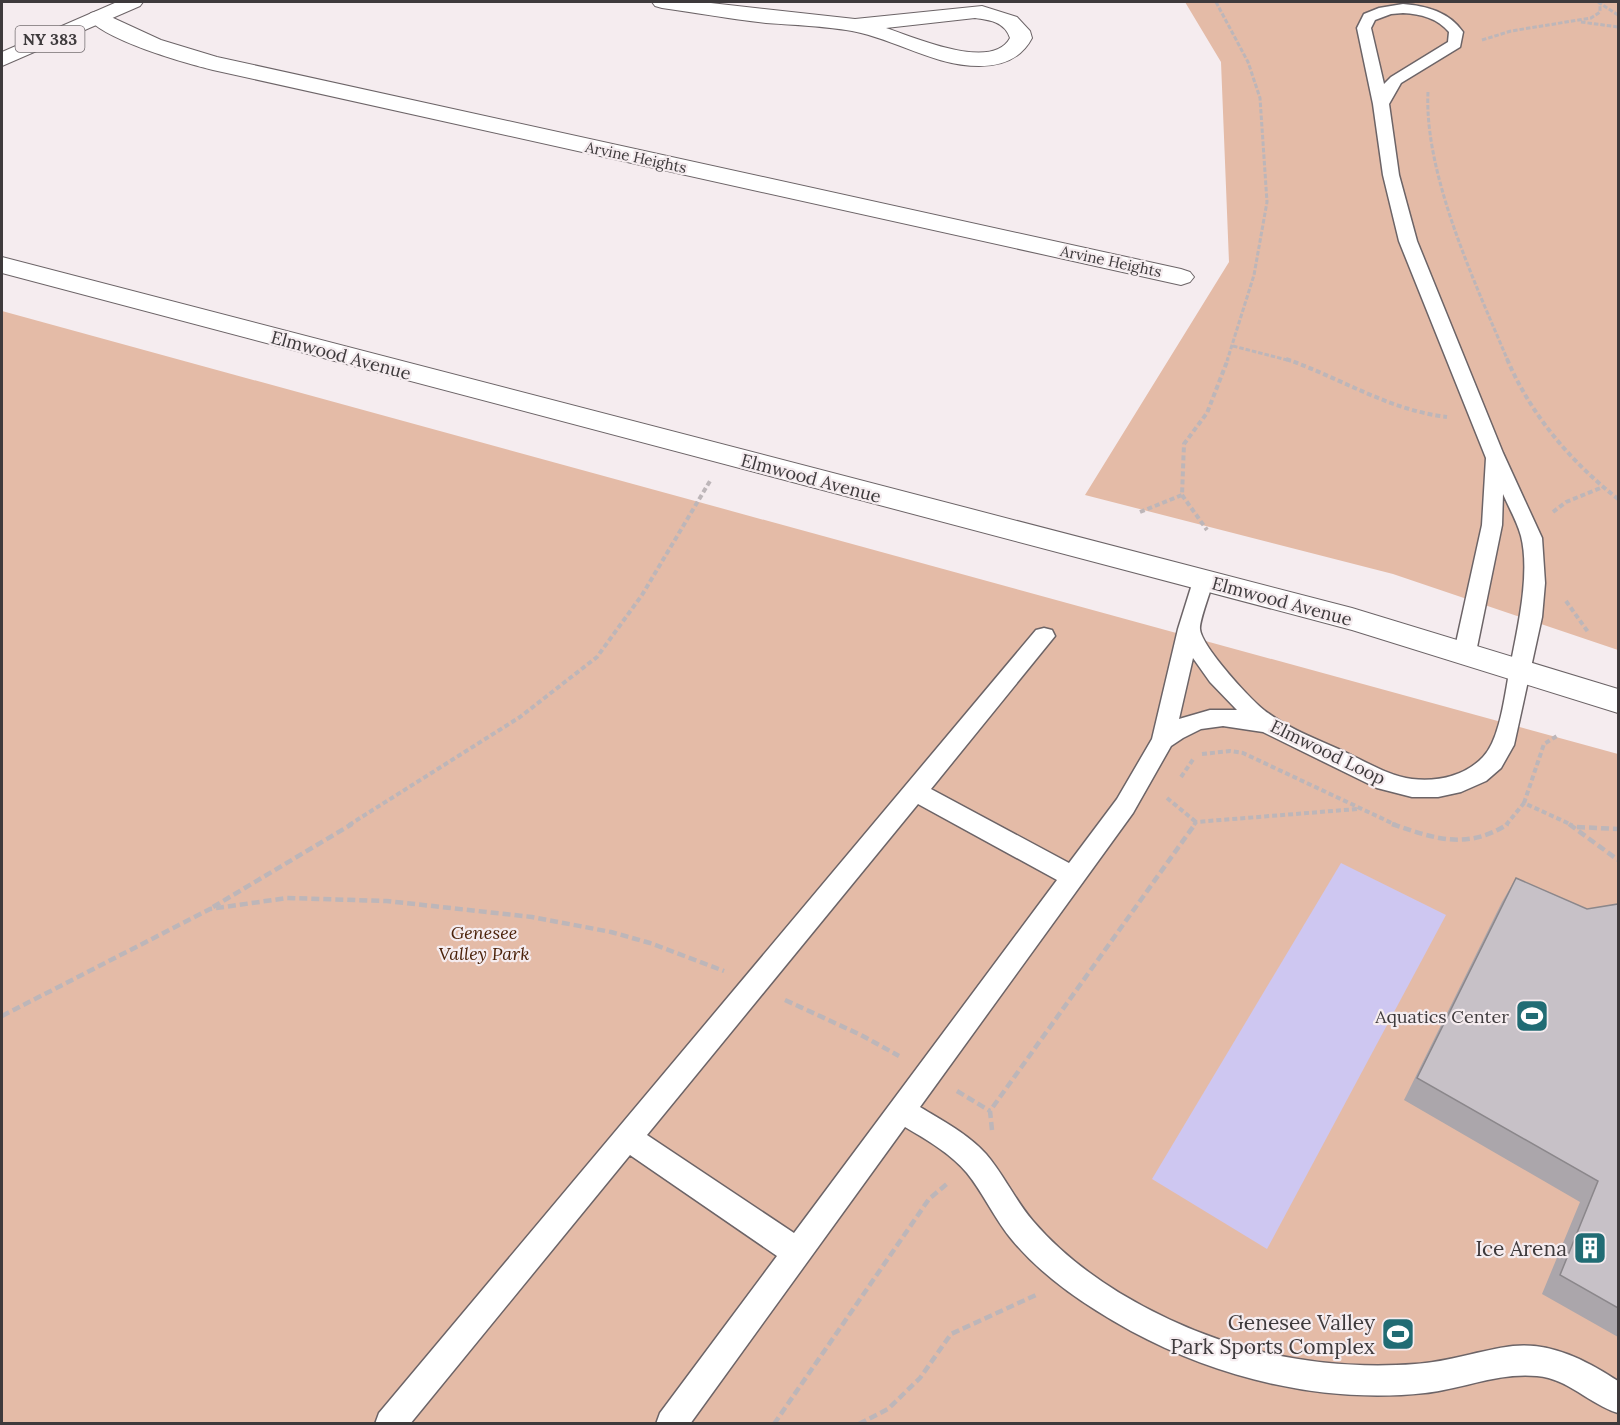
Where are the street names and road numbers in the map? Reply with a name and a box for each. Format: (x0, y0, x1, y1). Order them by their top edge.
road number: NY 383 (16, 26, 84, 52)
street label: Arvine Heights (583, 137, 688, 177)
street label: Arvine Heights (1058, 241, 1163, 281)
street label: Elmwood Avenue (268, 325, 414, 385)
street label: Elmwood Avenue (738, 448, 884, 508)
street label: Elmwood Avenue (1209, 571, 1355, 631)
street label: Elmwood Loop (1267, 714, 1389, 790)

